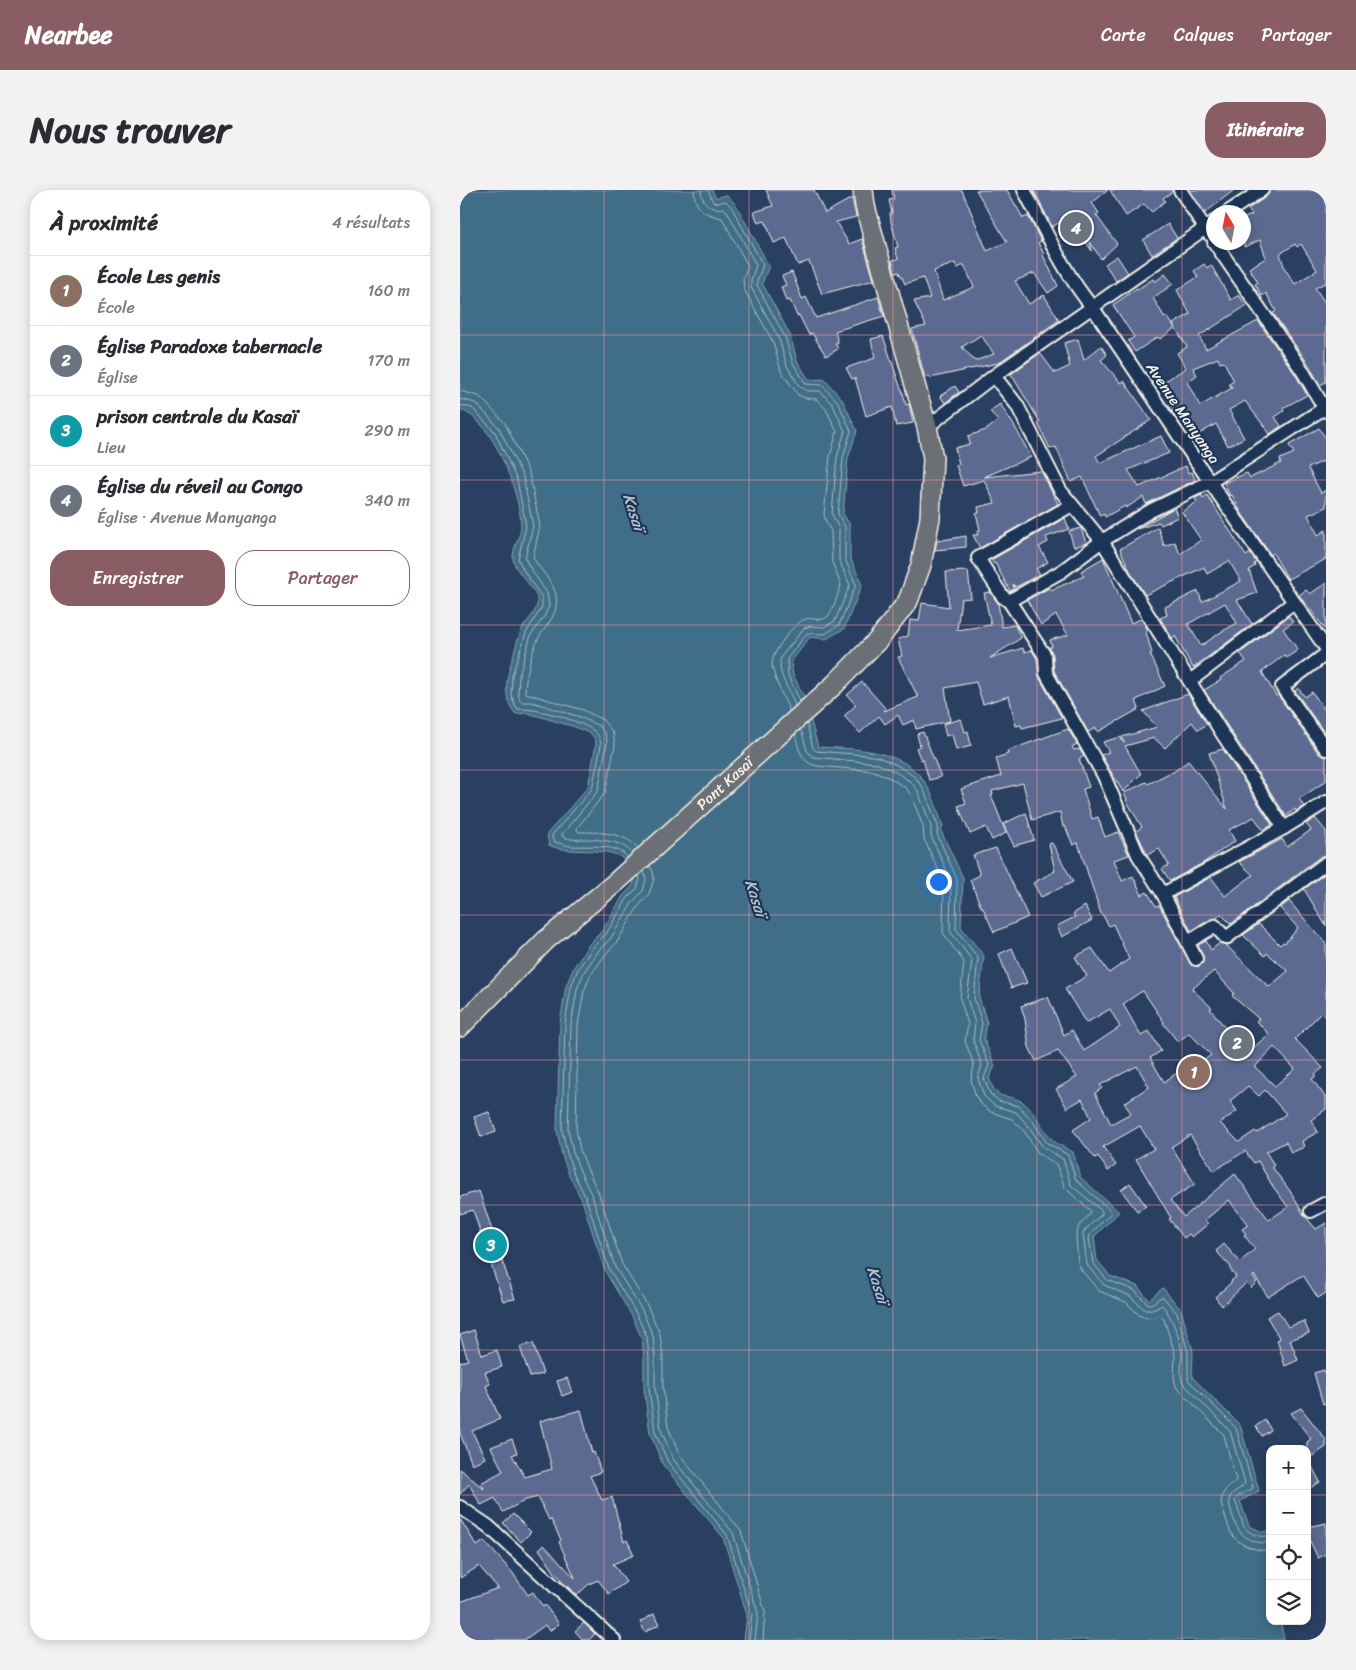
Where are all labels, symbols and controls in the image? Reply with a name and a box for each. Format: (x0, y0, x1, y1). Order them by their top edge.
text: Nearbee (25, 14, 113, 56)
text: Carte (1101, 19, 1146, 51)
text: Calques (1174, 19, 1234, 51)
text: Partager (1262, 19, 1331, 51)
text: Nous trouver (30, 99, 230, 161)
button: Itinéraire (1205, 102, 1326, 158)
text: À proximité (50, 204, 158, 242)
north arrow (1206, 205, 1251, 250)
text: 4 résultats (332, 208, 410, 237)
pin: 4 (1060, 209, 1092, 247)
text: École Les genis (97, 260, 220, 293)
text: 1 (63, 276, 69, 305)
text: 160 m (367, 276, 410, 305)
text: École (97, 293, 135, 322)
text: Église Paradoxe tabernacle (97, 330, 322, 363)
text: 2 (61, 346, 71, 375)
text: 170 m (367, 346, 410, 375)
street label: Avenue Manyanga (1139, 356, 1227, 470)
text: Église (97, 363, 138, 392)
text: prison centrale du Kasaï (97, 400, 297, 433)
text: 3 (62, 416, 70, 445)
text: 290 m (364, 416, 410, 445)
text: Lieu (97, 433, 126, 462)
text: Église du réveil au Congo (97, 470, 303, 503)
text: 4 (61, 486, 71, 515)
text: 340 m (365, 486, 410, 515)
water label: Kasaï (614, 490, 655, 540)
text: Église · Avenue Manyanga (97, 503, 276, 532)
button: Enregistrer (50, 550, 225, 606)
button: Partager (235, 550, 410, 606)
street label: Pont Kasaï (690, 749, 762, 817)
your location (926, 869, 952, 895)
water label: Kasaï (736, 876, 777, 926)
pin: 2 (1221, 1024, 1253, 1062)
pin: 1 (1178, 1053, 1210, 1091)
pin: 3 (475, 1226, 507, 1264)
water label: Kasaï (858, 1263, 899, 1313)
map controls (1266, 1445, 1311, 1625)
button: + (1266, 1445, 1311, 1490)
button: − (1266, 1490, 1311, 1535)
button: locate (1266, 1535, 1311, 1580)
button: layers (1266, 1580, 1311, 1625)

